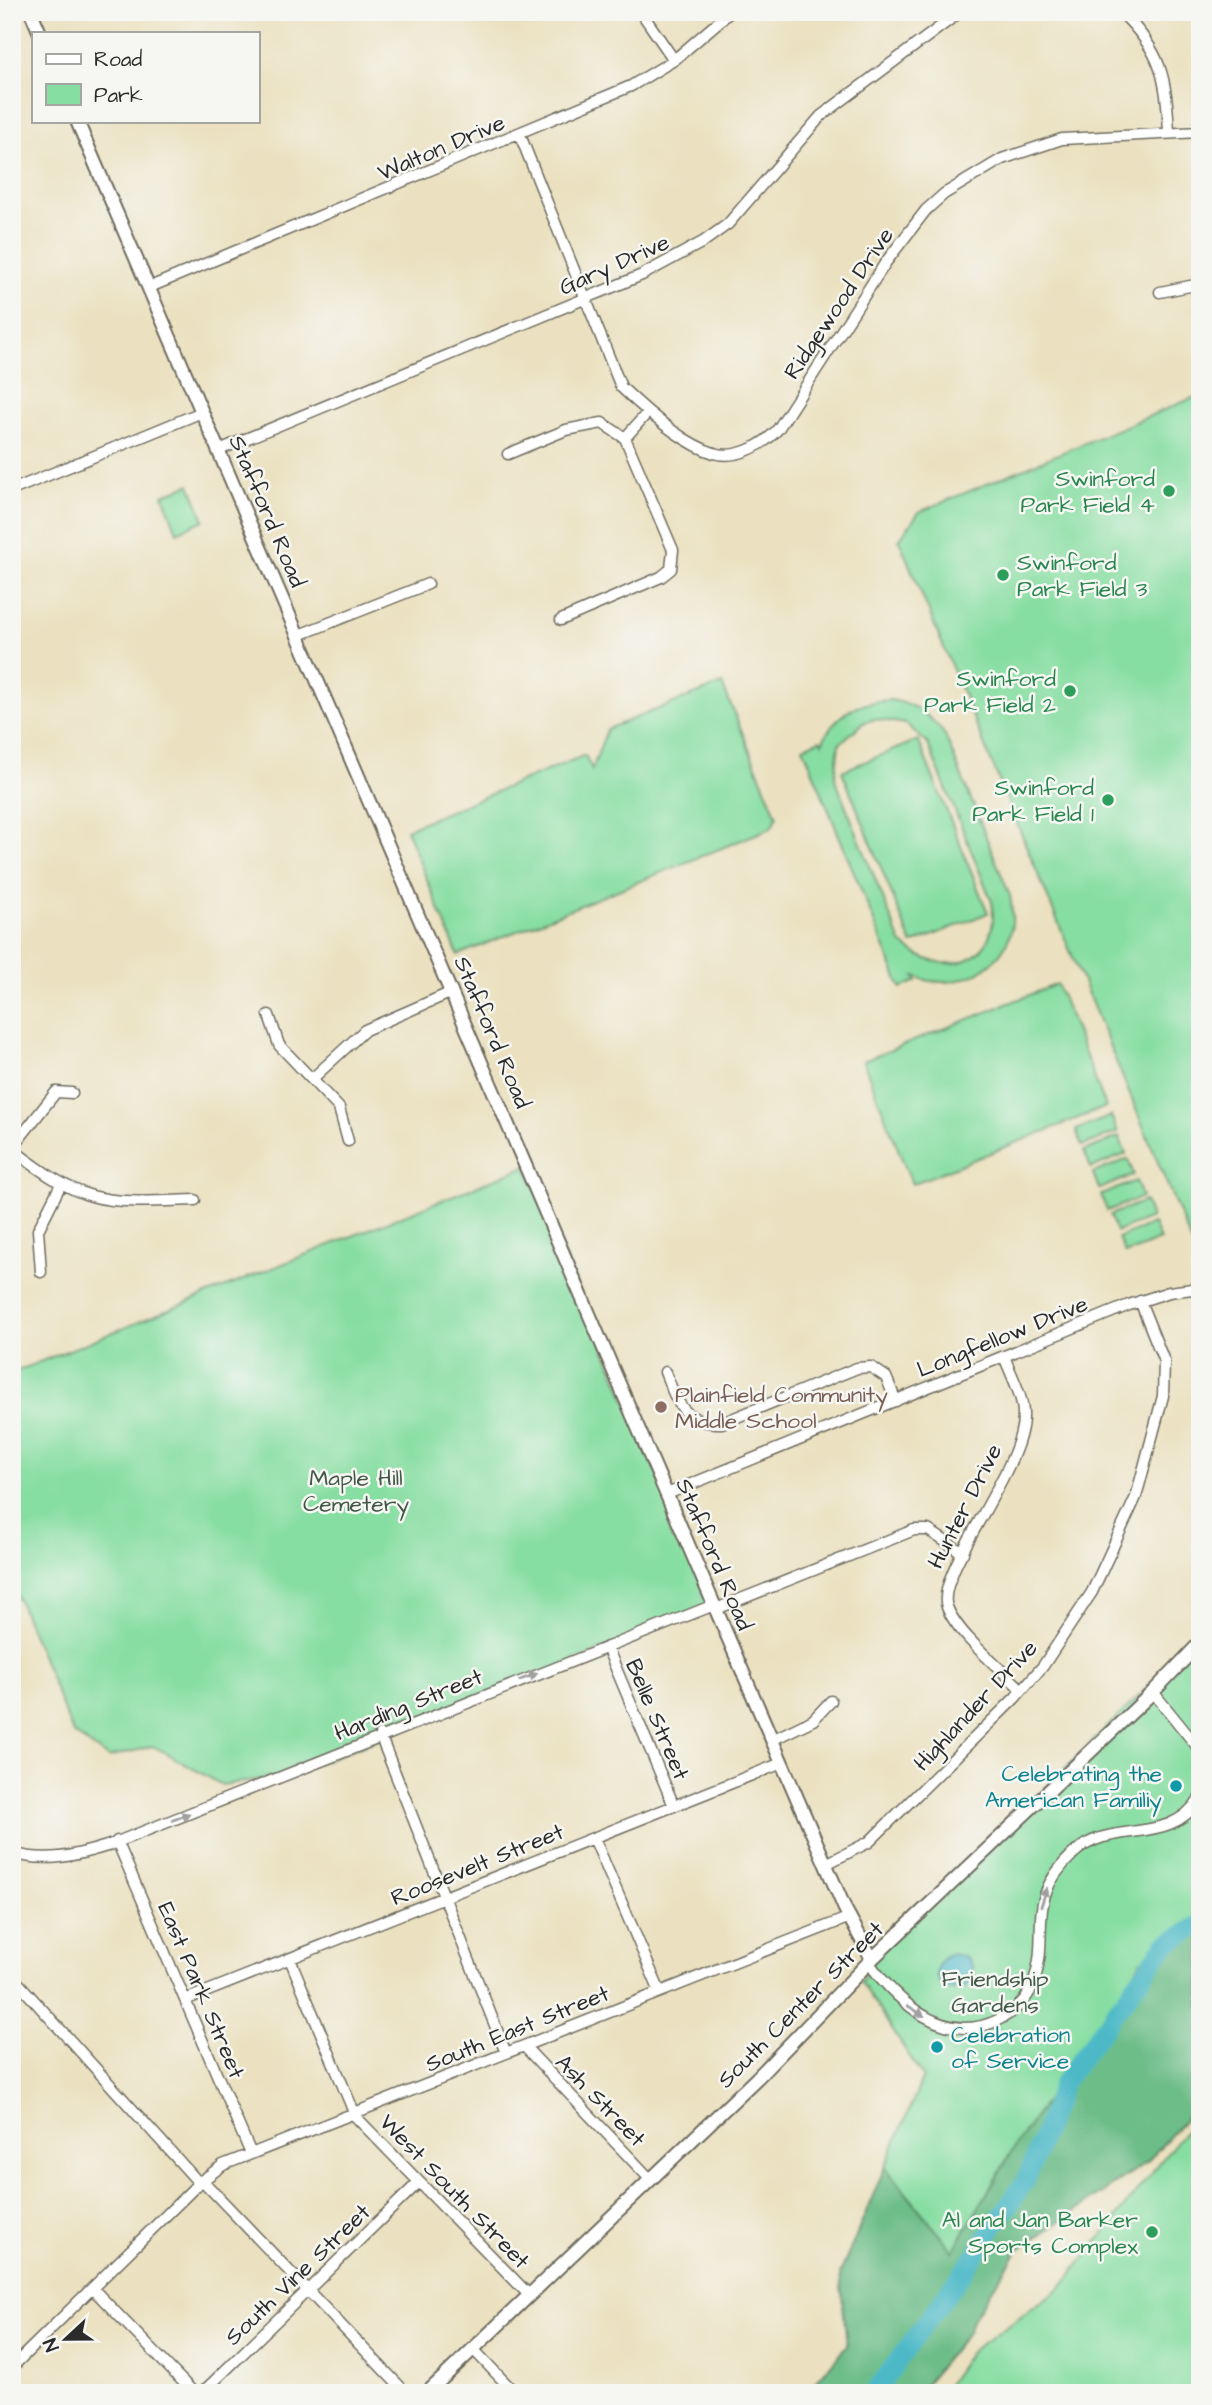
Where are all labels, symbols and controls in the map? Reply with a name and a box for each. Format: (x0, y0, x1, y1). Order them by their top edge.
legend (32, 32, 259, 122)
text: Road (94, 45, 142, 74)
text: Park (94, 81, 143, 110)
street label: Walton Drive (373, 107, 510, 189)
street label: Ridgewood Drive (776, 221, 902, 386)
street label: Gary Drive (554, 226, 675, 304)
street label: Stafford Road (221, 430, 314, 593)
place label: Swinford Park Field 4 (1020, 463, 1155, 521)
marker: Swinford Park Field 4 (1161, 483, 1177, 499)
place label: Swinford Park Field 3 (1017, 547, 1148, 605)
marker: Swinford Park Field 3 (995, 567, 1011, 583)
place label: Swinford Park Field 2 (924, 663, 1056, 721)
marker: Swinford Park Field 2 (1062, 683, 1078, 699)
place label: Swinford Park Field 1 (972, 772, 1094, 830)
marker: Swinford Park Field 1 (1100, 792, 1116, 808)
street label: Stafford Road (446, 951, 539, 1114)
street label: Longfellow Drive (912, 1288, 1093, 1387)
place label: Plainfield Community Middle School (675, 1379, 888, 1437)
marker: Plainfield Community Middle School (653, 1399, 669, 1415)
street label: Hunter Drive (920, 1439, 1010, 1574)
park label: Maple Hill Cemetery (303, 1462, 409, 1521)
street label: Stafford Road (668, 1473, 761, 1636)
street label: Highlander Drive (906, 1633, 1046, 1779)
street label: Belle Street (617, 1654, 697, 1785)
street label: Harding Street (330, 1660, 488, 1750)
one-way arrow (518, 1671, 539, 1682)
place label: Celebrating the American Familiy (985, 1758, 1162, 1817)
marker: Celebrating the American Familiy (1168, 1778, 1184, 1794)
one-way arrow (171, 1811, 192, 1822)
street label: Roosevelt Street (386, 1815, 569, 1914)
one-way arrow (1039, 1887, 1050, 1908)
street label: East Park Street (149, 1897, 253, 2084)
street label: South Center Street (710, 1914, 892, 2095)
park label: Friendship Gardens (941, 1963, 1049, 2021)
street label: South East Street (421, 1977, 615, 2080)
one-way arrow (907, 2004, 926, 2017)
place label: Celebration of Service (951, 2019, 1070, 2077)
marker: Celebration of Service (929, 2039, 945, 2055)
street label: Ash Street (548, 2047, 653, 2155)
street label: West South Street (372, 2107, 537, 2277)
street label: South Vine Street (218, 2196, 378, 2353)
place label: Al and Jan Barker Sports Complex (942, 2204, 1138, 2262)
marker: Al and Jan Barker Sports Complex (1144, 2224, 1160, 2240)
north arrow (32, 2304, 102, 2374)
text: N (37, 2334, 66, 2355)

